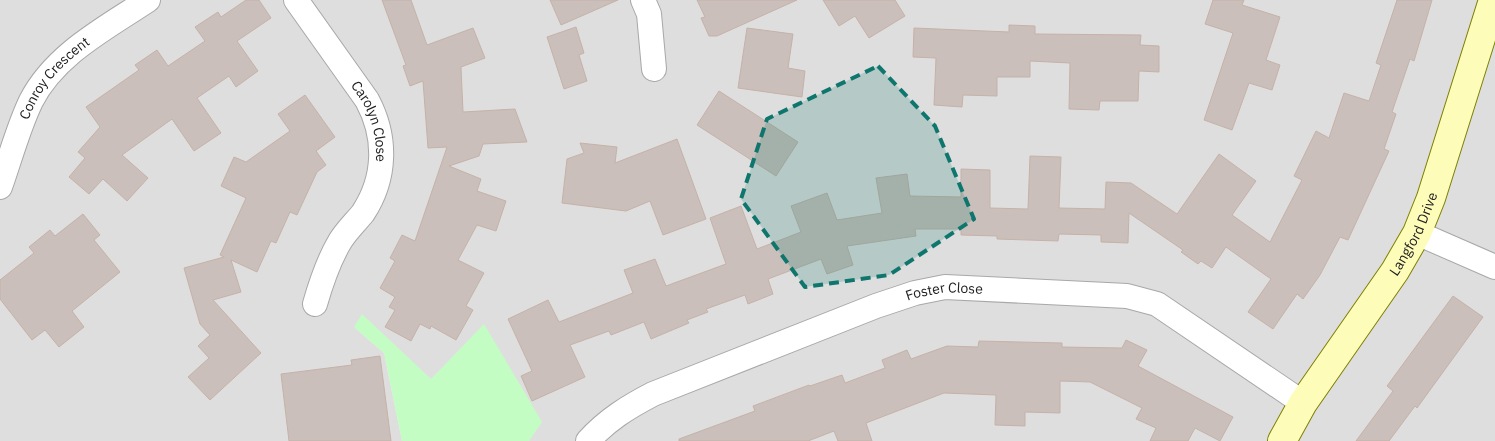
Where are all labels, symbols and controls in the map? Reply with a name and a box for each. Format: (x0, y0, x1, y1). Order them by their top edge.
street label: Conroy Crescent (15, 32, 93, 122)
street label: Carolyn Close (347, 77, 390, 163)
street label: Langford Drive (1385, 190, 1441, 279)
street label: Foster Close (903, 278, 984, 305)

